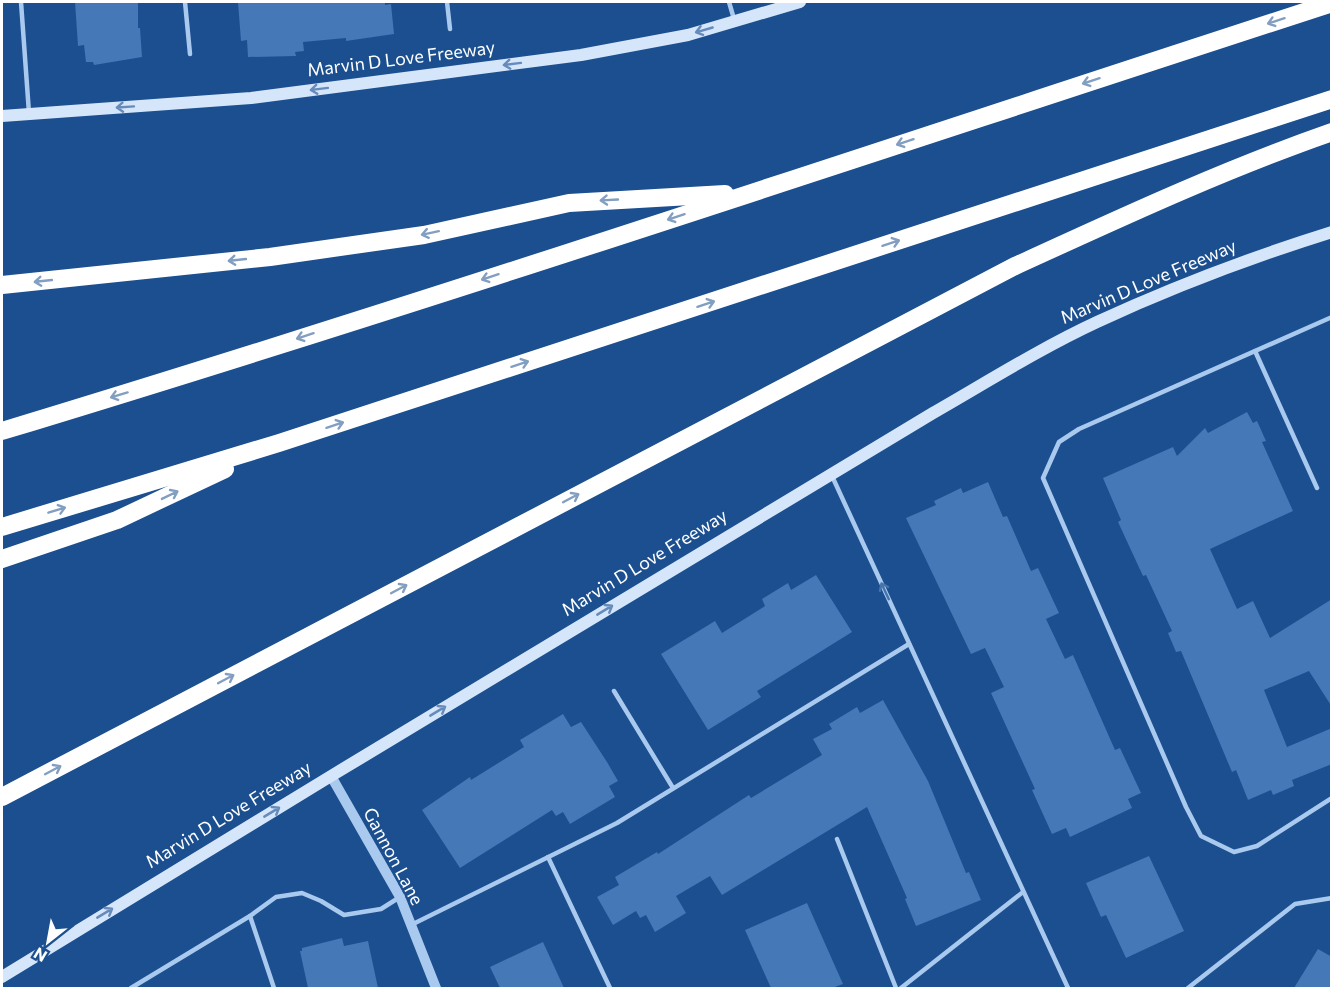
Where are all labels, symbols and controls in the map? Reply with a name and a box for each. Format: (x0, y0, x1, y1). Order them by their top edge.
one-way arrow (1267, 16, 1286, 27)
one-way arrow (695, 25, 714, 36)
street label: Marvin D Love Freeway (306, 36, 496, 80)
one-way arrow (503, 59, 523, 70)
one-way arrow (1082, 77, 1101, 88)
one-way arrow (309, 84, 329, 95)
one-way arrow (115, 101, 135, 112)
one-way arrow (896, 137, 915, 148)
one-way arrow (600, 195, 620, 206)
one-way arrow (667, 212, 686, 223)
one-way arrow (421, 228, 440, 239)
street label: Marvin D Love Freeway (1057, 234, 1239, 328)
one-way arrow (881, 237, 900, 248)
one-way arrow (228, 255, 248, 266)
one-way arrow (481, 272, 500, 283)
one-way arrow (34, 276, 54, 287)
one-way arrow (696, 297, 715, 308)
one-way arrow (296, 331, 315, 342)
one-way arrow (510, 358, 529, 369)
one-way arrow (110, 390, 129, 401)
one-way arrow (325, 419, 344, 430)
one-way arrow (161, 489, 179, 501)
one-way arrow (562, 492, 580, 504)
one-way arrow (48, 504, 67, 515)
street label: Marvin D Love Freeway (557, 504, 731, 620)
one-way arrow (879, 582, 890, 600)
one-way arrow (389, 583, 407, 594)
one-way arrow (596, 604, 613, 616)
one-way arrow (217, 673, 235, 685)
one-way arrow (429, 704, 446, 716)
street label: Marvin D Love Freeway (141, 756, 315, 872)
one-way arrow (44, 764, 62, 775)
street label: Gannon Lane (359, 803, 429, 909)
one-way arrow (263, 805, 280, 818)
one-way arrow (96, 907, 113, 919)
north arrow (18, 912, 78, 972)
text: N (30, 944, 50, 967)

